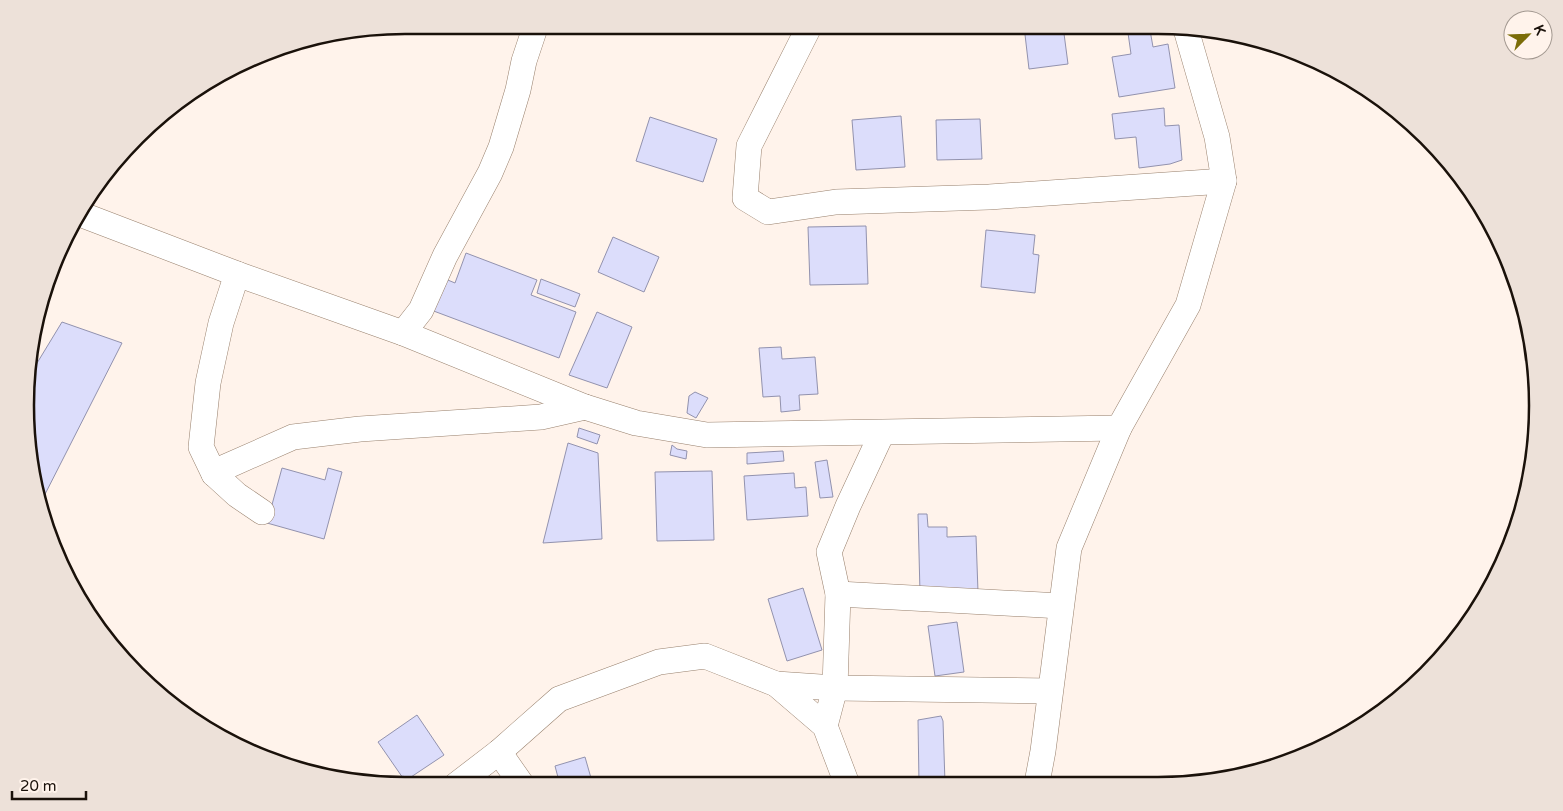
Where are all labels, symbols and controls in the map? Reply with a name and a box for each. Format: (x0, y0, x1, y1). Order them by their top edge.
north arrow (1503, 10, 1553, 60)
text: K (1530, 22, 1549, 38)
scale bar (12, 768, 86, 800)
text: 20 m (20, 777, 57, 795)

